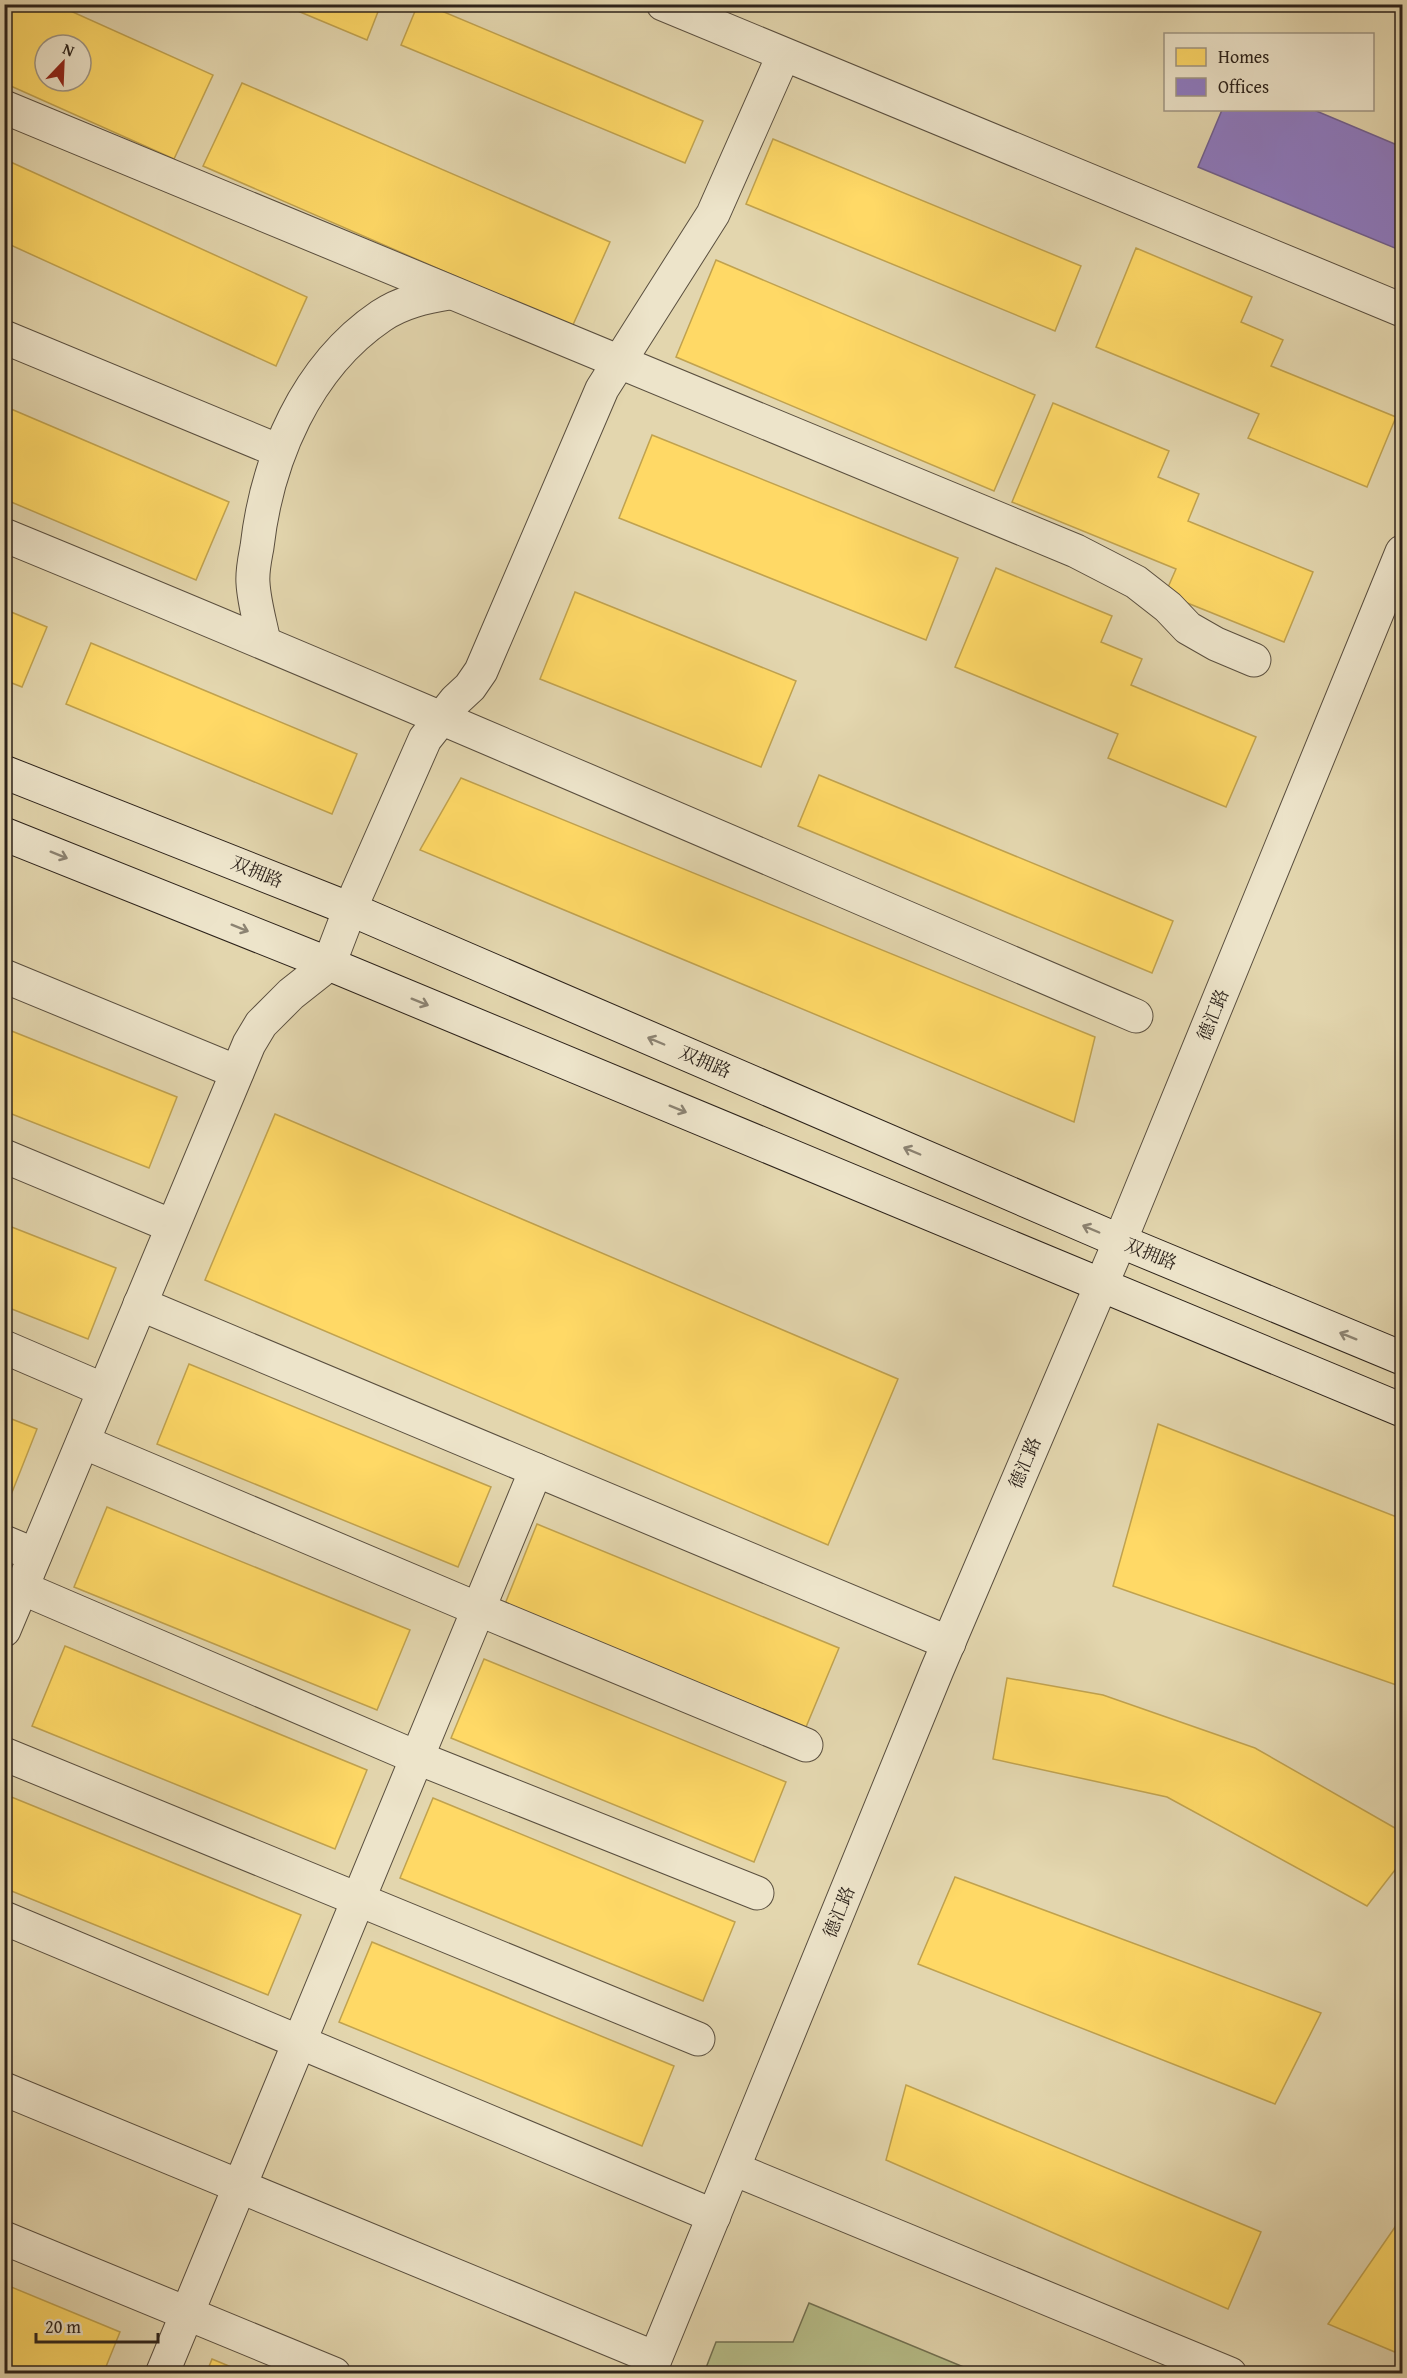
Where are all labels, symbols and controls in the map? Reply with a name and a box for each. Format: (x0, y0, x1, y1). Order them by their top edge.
north arrow (33, 33, 93, 93)
legend (1164, 33, 1374, 111)
text: N (59, 36, 79, 62)
text: Homes (1218, 43, 1269, 70)
text: Offices (1218, 73, 1269, 100)
street label: 双拥路 (227, 849, 287, 894)
one-way arrow (49, 851, 68, 862)
one-way arrow (230, 923, 248, 934)
street label: 德汇路 (1190, 985, 1235, 1045)
one-way arrow (410, 997, 429, 1008)
one-way arrow (647, 1035, 665, 1046)
street label: 双拥路 (675, 1039, 735, 1085)
one-way arrow (668, 1104, 687, 1115)
one-way arrow (903, 1145, 921, 1157)
one-way arrow (1082, 1222, 1100, 1234)
street label: 双拥路 (1121, 1231, 1181, 1276)
one-way arrow (1340, 1330, 1358, 1341)
street label: 德汇路 (1002, 1433, 1048, 1493)
street label: 德汇路 (816, 1882, 861, 1942)
scale bar (36, 2306, 158, 2344)
text: 20 m (45, 2313, 81, 2340)

